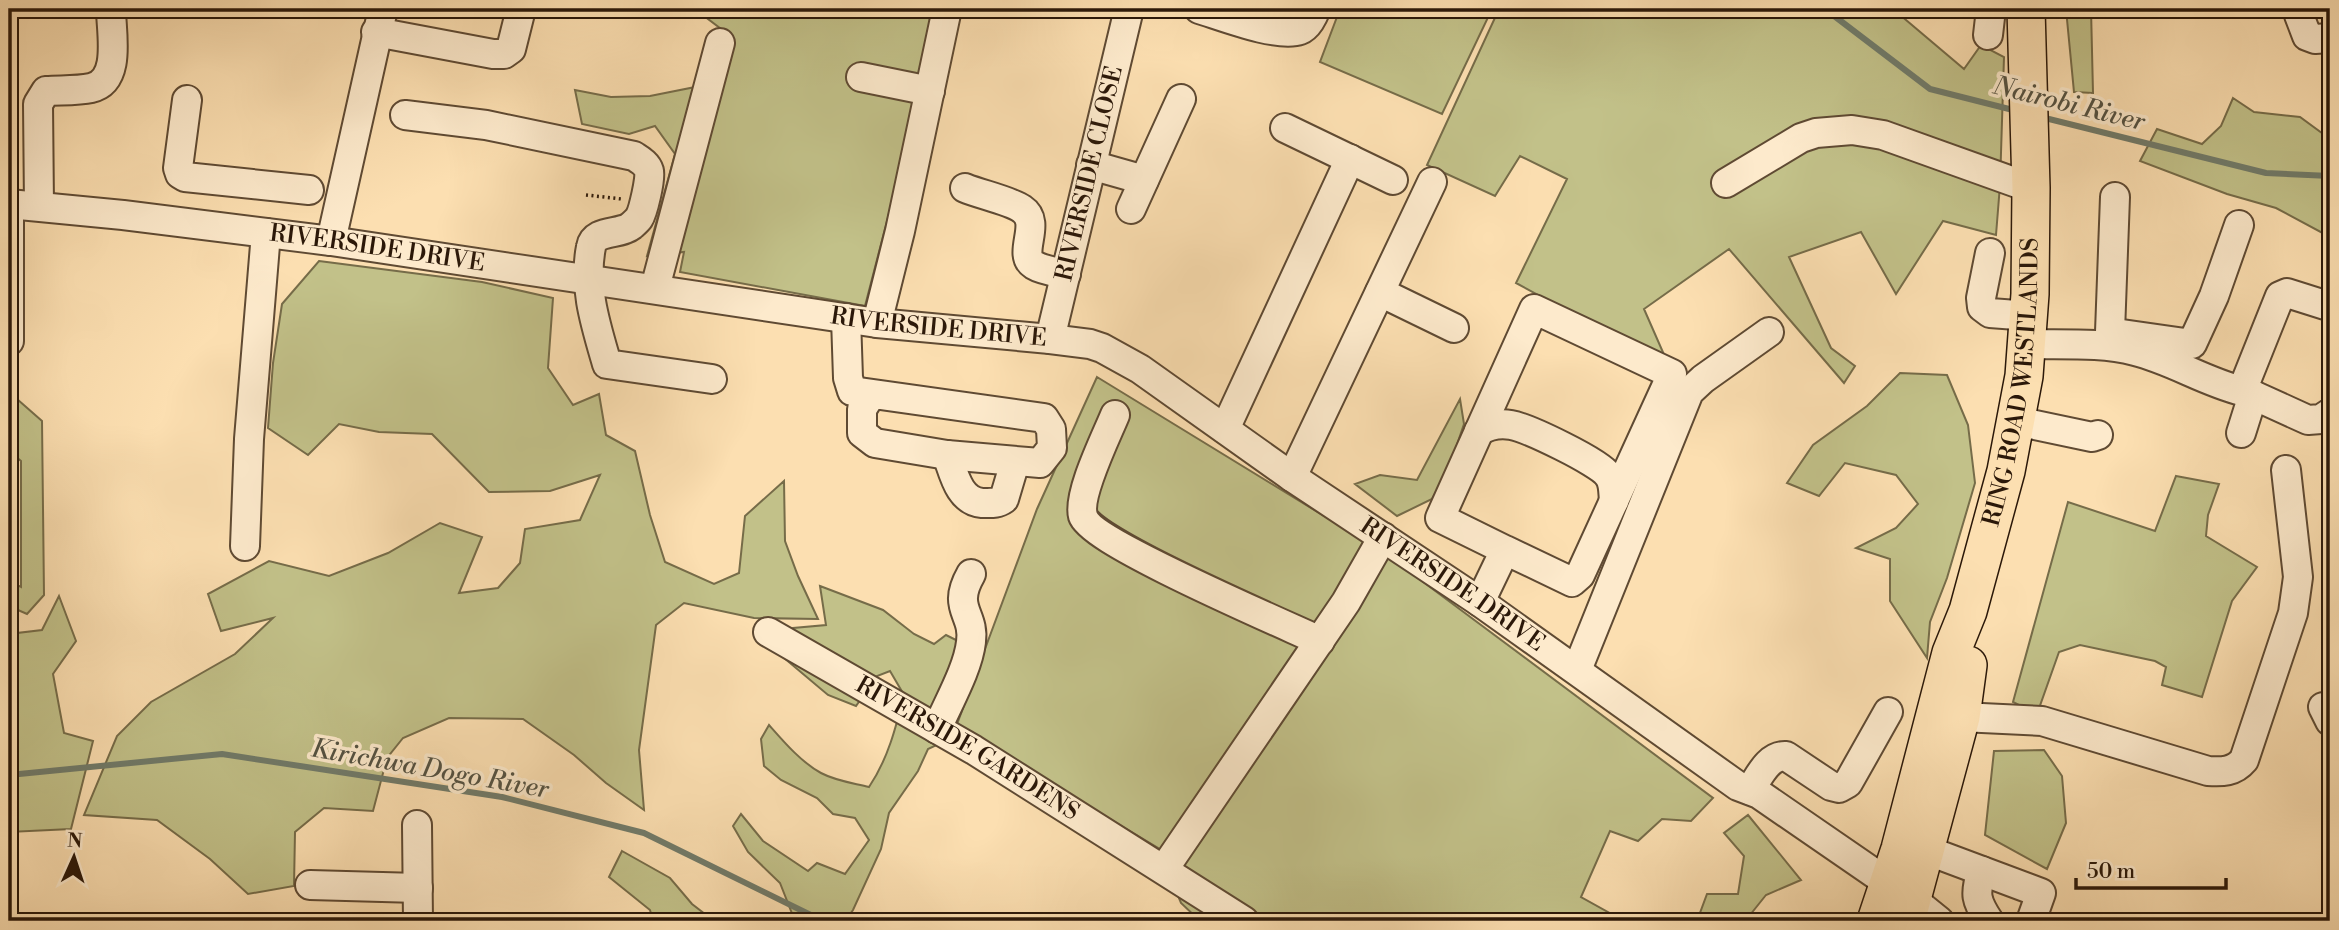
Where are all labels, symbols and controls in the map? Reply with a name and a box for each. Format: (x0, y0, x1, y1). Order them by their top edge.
street label: RIVERSIDE CLOSE (1049, 63, 1130, 284)
water label: Nairobi River (1989, 69, 2149, 139)
street label: RIVERSIDE DRIVE (268, 218, 487, 279)
street label: RING ROAD WESTLANDS (1977, 237, 2046, 530)
street label: RIVERSIDE DRIVE (828, 301, 1048, 354)
street label: RIVERSIDE DRIVE (1354, 511, 1551, 658)
street label: RIVERSIDE GARDENS (850, 670, 1085, 828)
water label: Kirichwa Dogo River (309, 732, 552, 806)
north arrow (38, 822, 108, 892)
text: N (67, 829, 83, 853)
scale bar (2076, 846, 2227, 890)
text: 50 m (2087, 859, 2135, 885)

